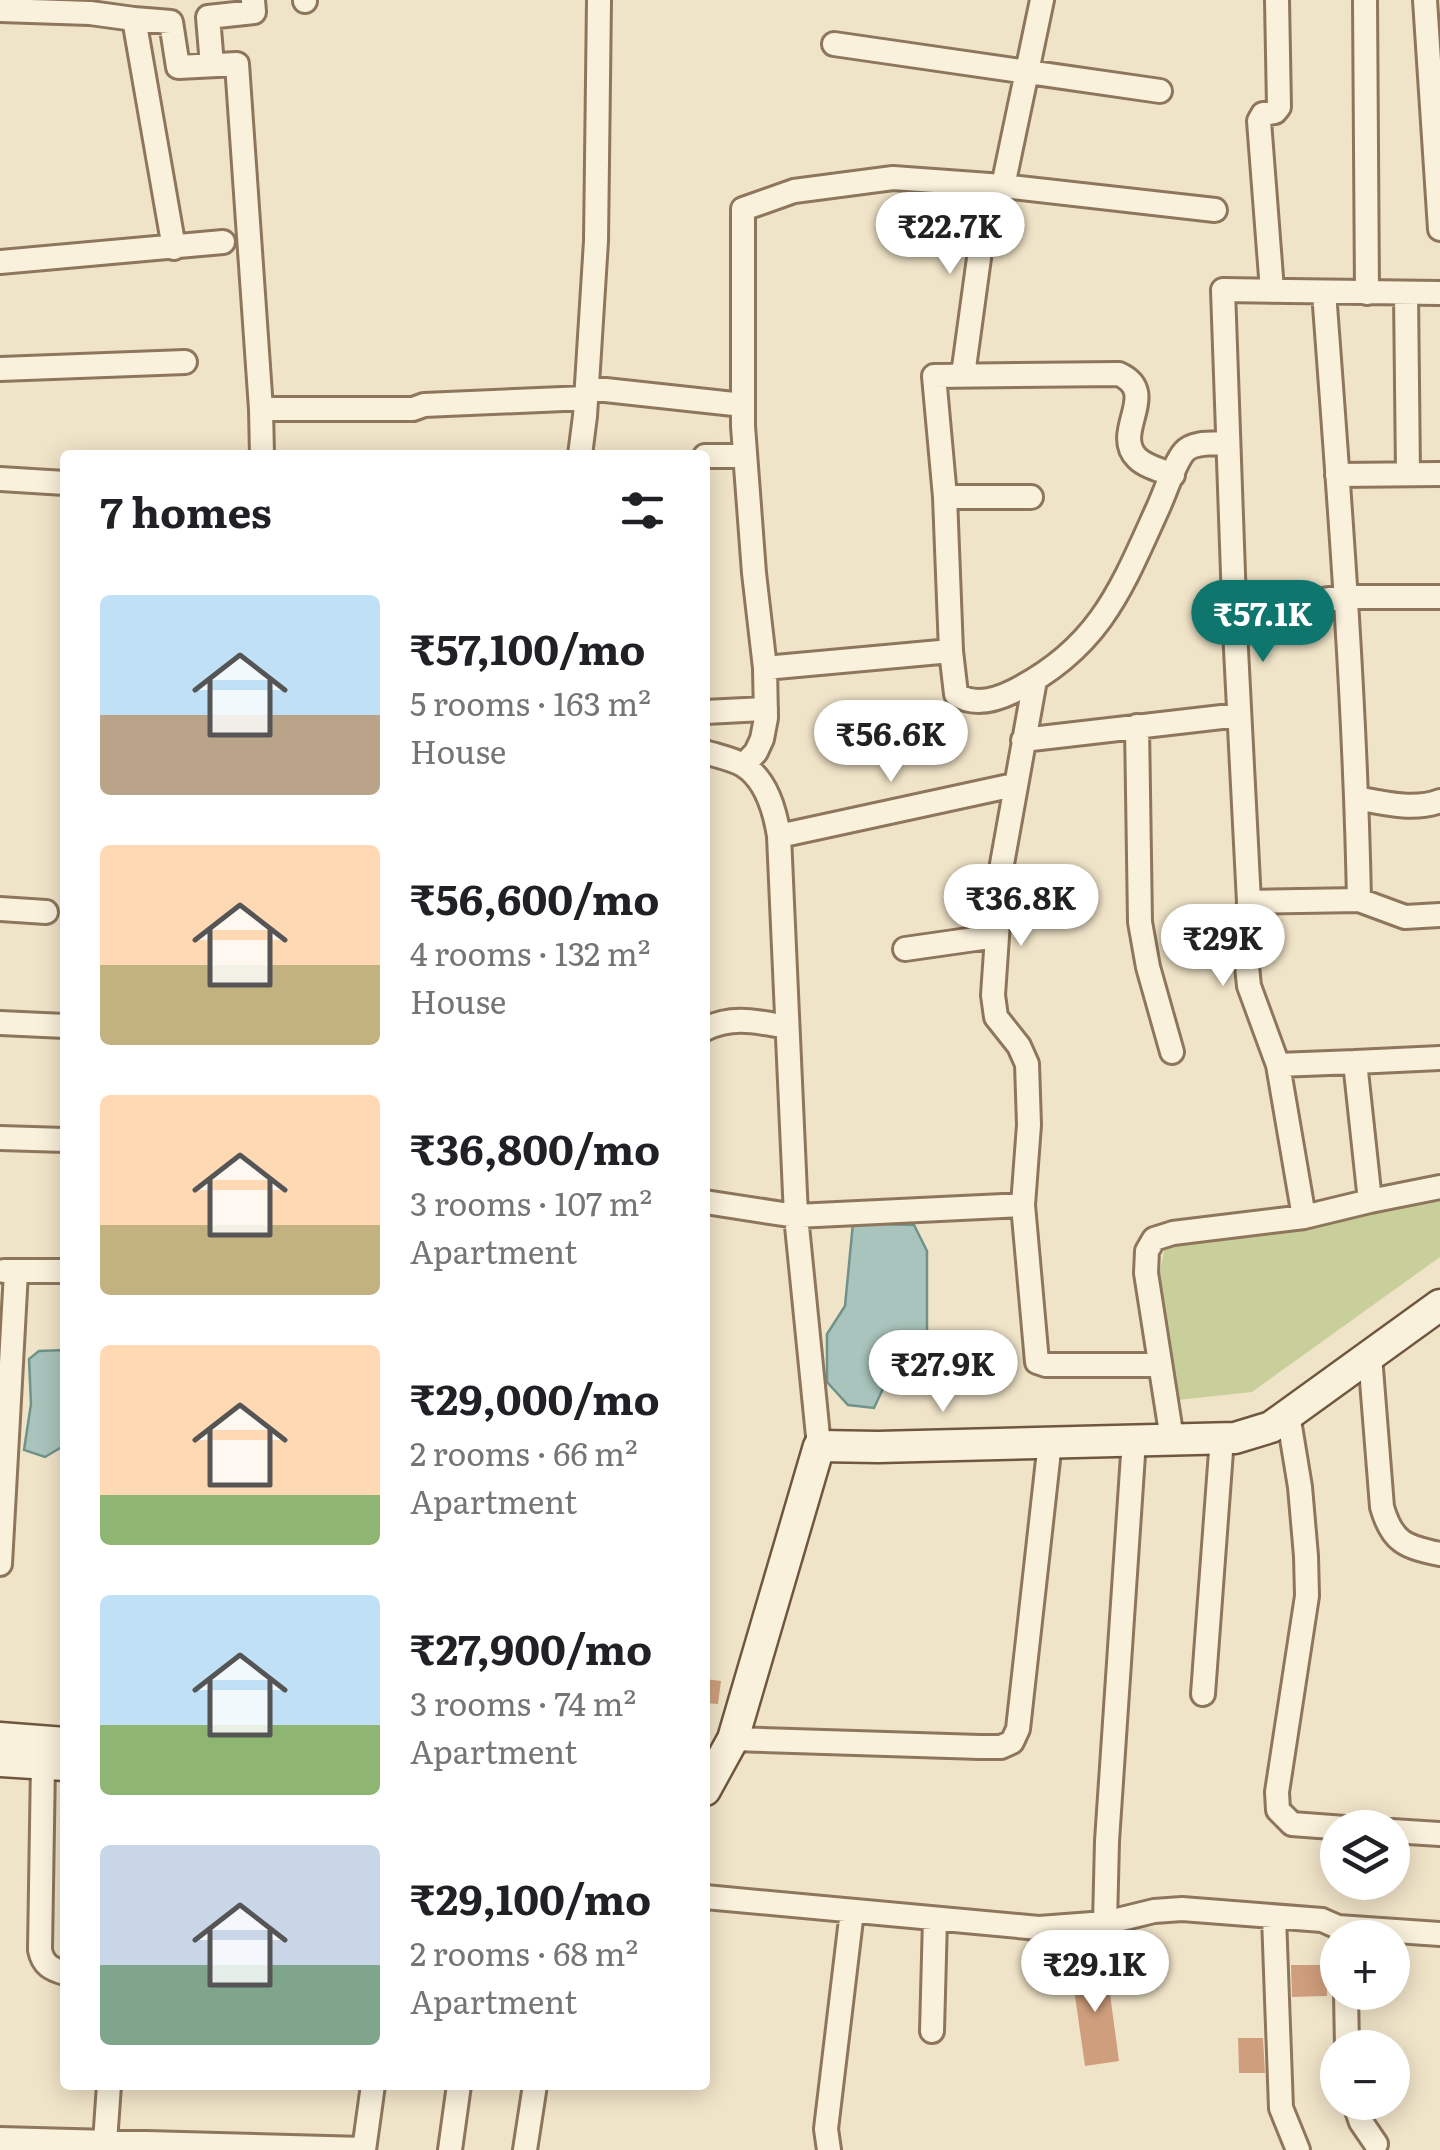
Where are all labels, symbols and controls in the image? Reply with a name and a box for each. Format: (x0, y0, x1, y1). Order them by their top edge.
pin: ₹22.7K (869, 192, 1031, 277)
text: ₹22.7K (898, 200, 1002, 248)
text: 7 homes (100, 479, 272, 541)
icon: filters (615, 483, 670, 538)
pin: ₹57.1K (1182, 580, 1344, 665)
text: ₹57.1K (1213, 588, 1313, 636)
text: ₹57,100/mo (410, 616, 646, 678)
icon: home (180, 635, 300, 755)
text: 5 rooms · 163 m² (410, 678, 651, 726)
pin: ₹56.6K (810, 700, 972, 785)
text: ₹56.6K (836, 708, 946, 756)
text: House (410, 726, 506, 774)
pin: ₹36.8K (940, 864, 1102, 949)
text: ₹56,600/mo (410, 866, 660, 928)
text: ₹36.8K (966, 872, 1076, 920)
icon: home (180, 885, 300, 1005)
pin: ₹29K (1164, 904, 1282, 989)
text: ₹29K (1183, 912, 1263, 960)
text: 4 rooms · 132 m² (410, 928, 650, 976)
text: House (410, 976, 506, 1024)
text: ₹36,800/mo (410, 1116, 660, 1178)
icon: home (180, 1135, 300, 1255)
text: 3 rooms · 107 m² (410, 1178, 652, 1226)
text: Apartment (410, 1226, 577, 1274)
pin: ₹27.9K (862, 1330, 1024, 1415)
text: ₹27.9K (891, 1338, 995, 1386)
text: ₹29,000/mo (410, 1366, 660, 1428)
icon: home (180, 1385, 300, 1505)
text: 2 rooms · 66 m² (410, 1428, 638, 1476)
text: Apartment (410, 1476, 577, 1524)
text: ₹27,900/mo (410, 1616, 652, 1678)
icon: home (180, 1635, 300, 1755)
text: 3 rooms · 74 m² (410, 1678, 636, 1726)
text: Apartment (410, 1726, 577, 1774)
map controls (1320, 1810, 1410, 2120)
button: layers (1320, 1810, 1410, 1900)
text: ₹29,100/mo (410, 1866, 651, 1928)
icon: home (180, 1885, 300, 2005)
button: + (1320, 1920, 1410, 2010)
text: 2 rooms · 68 m² (410, 1928, 638, 1976)
pin: ₹29.1K (1014, 1930, 1176, 2015)
text: ₹29.1K (1043, 1938, 1147, 1986)
text: Apartment (410, 1976, 577, 2024)
button: − (1320, 2030, 1410, 2120)

